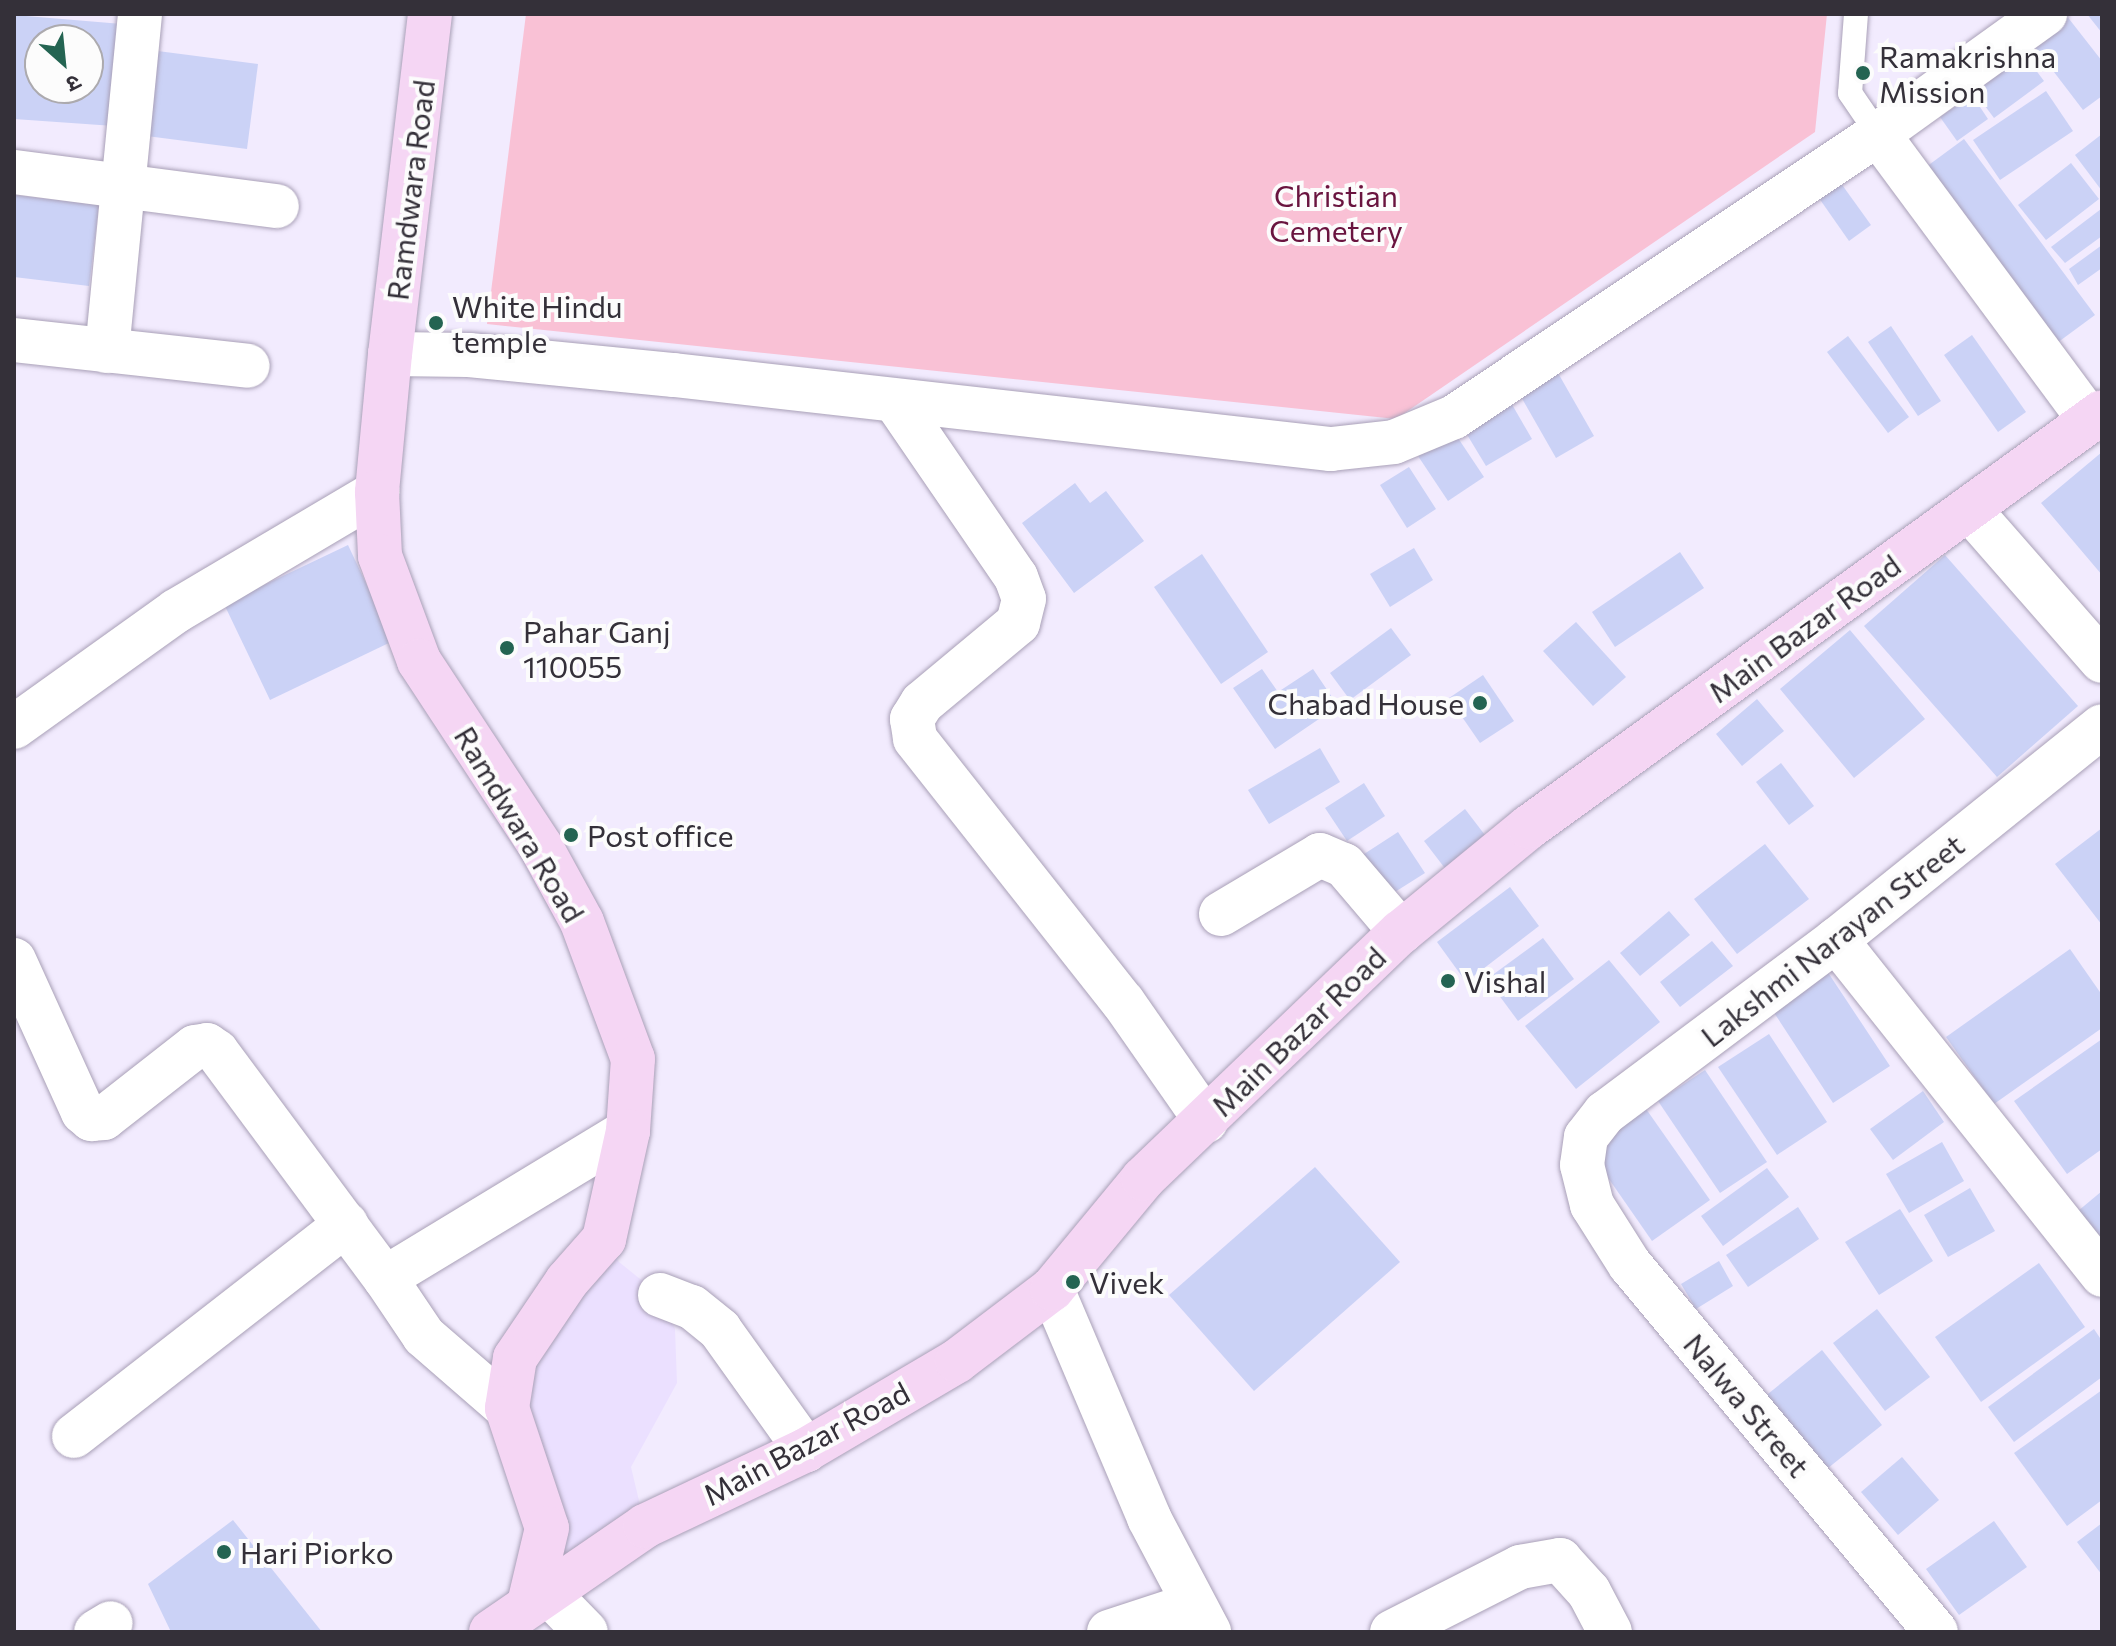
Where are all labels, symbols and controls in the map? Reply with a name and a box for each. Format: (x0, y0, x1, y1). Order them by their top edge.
north arrow (24, 24, 104, 104)
place label: Ramakrishna Mission (1879, 38, 2056, 108)
marker: Ramakrishna Mission (1854, 64, 1872, 82)
text: उ (62, 69, 86, 99)
street label: Ramdwara Road (379, 78, 441, 302)
park label: Christian Cemetery (1269, 177, 1403, 248)
place label: White Hindu temple (452, 288, 623, 358)
marker: White Hindu temple (427, 314, 445, 332)
street label: Main Bazar Road (1701, 546, 1907, 710)
place label: Pahar Ganj 110055 (523, 613, 671, 684)
marker: Pahar Ganj 110055 (498, 639, 516, 657)
place label: Chabad House (1267, 685, 1464, 721)
marker: Chabad House (1471, 694, 1489, 712)
street label: Ramdwara Road (447, 720, 593, 928)
place label: Post office (587, 817, 734, 853)
marker: Post office (562, 826, 580, 844)
street label: Lakshmi Narayan Street (1693, 826, 1971, 1054)
street label: Main Bazar Road (1203, 939, 1393, 1123)
place label: Vishal (1464, 963, 1546, 999)
marker: Vishal (1439, 972, 1457, 990)
place label: Vivek (1089, 1264, 1164, 1300)
marker: Vivek (1064, 1273, 1082, 1291)
street label: Nalwa Street (1677, 1326, 1817, 1484)
street label: Main Bazar Road (697, 1374, 915, 1512)
place label: Hari Piorko (240, 1534, 394, 1570)
marker: Hari Piorko (215, 1543, 233, 1561)

